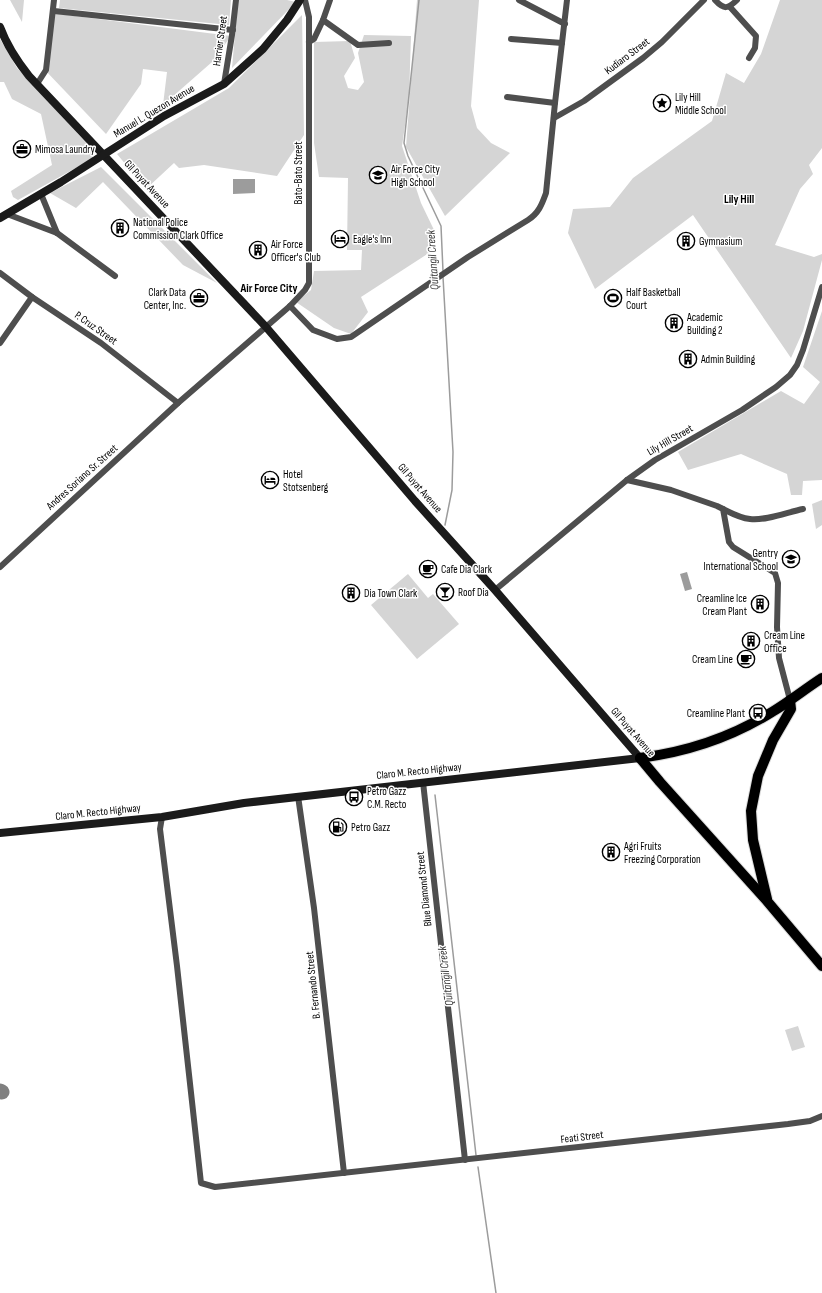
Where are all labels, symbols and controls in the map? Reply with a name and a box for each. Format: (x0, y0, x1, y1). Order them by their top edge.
street label: Harrier Street (210, 14, 230, 67)
street label: Kudiaro Street (602, 35, 653, 77)
street label: Manuel L. Quezon Avenue (111, 82, 197, 140)
place label: Lily Hill Middle School (675, 91, 726, 117)
place icon: Lily Hill Middle School (652, 93, 672, 113)
office icon: Mimosa Laundry (12, 139, 32, 159)
street label: Bato-Bato Street (292, 141, 305, 205)
place label: Mimosa Laundry (35, 143, 96, 156)
street label: Gil Puyat Avenue (121, 157, 173, 211)
place label: Air Force City High School (390, 163, 441, 189)
school or university icon: Air Force City High School (368, 165, 388, 185)
district label: Lily Hill (724, 192, 754, 207)
place label: National Police Commission Clark Office (133, 216, 223, 242)
building icon: National Police Commission Clark Office (110, 218, 130, 238)
hotel icon: Eagle's Inn (330, 229, 350, 249)
water label: Quitangil Creek (423, 229, 443, 291)
building icon: Gymnasium (676, 231, 696, 251)
place label: Eagle's Inn (353, 233, 392, 246)
place label: Gymnasium (699, 235, 742, 248)
place label: Air Force Officer's Club (270, 238, 321, 264)
building icon: Air Force Officer's Club (248, 240, 268, 260)
district label: Air Force City (240, 281, 297, 296)
place label: Clark Data Center, Inc. (144, 286, 186, 312)
place label: Half Basketball Court (626, 286, 681, 312)
office icon: Clark Data Center, Inc. (189, 288, 209, 308)
sports icon: Half Basketball Court (603, 288, 623, 308)
street label: P. Cruz Street (72, 309, 120, 348)
place label: Academic Building 2 (686, 311, 723, 337)
building icon: Academic Building 2 (664, 313, 684, 333)
building icon: Admin Building (678, 349, 698, 369)
place label: Admin Building (700, 353, 756, 366)
street label: Lily Hill Street (645, 421, 696, 458)
street label: Andres Soriano Sr. Street (43, 441, 121, 513)
street label: Gil Puyat Avenue (395, 461, 445, 515)
place label: Hotel Stotsenberg (283, 468, 329, 494)
hotel icon: Hotel Stotsenberg (260, 470, 280, 490)
place label: Gentry International School (704, 547, 779, 573)
school or university icon: Gentry International School (781, 549, 801, 569)
cafe icon: Cafe Dia Clark (418, 559, 438, 579)
place label: Cafe Dia Clark (441, 563, 493, 576)
bar icon: Roof Dia (435, 582, 455, 602)
building icon: Dia Town Clark (341, 583, 361, 603)
place label: Roof Dia (458, 586, 489, 599)
place label: Dia Town Clark (364, 587, 418, 600)
place label: Creamline Ice Cream Plant (697, 592, 748, 618)
building icon: Creamline Ice Cream Plant (750, 594, 770, 614)
place label: Cream Line Office (764, 629, 805, 655)
building icon: Cream Line Office (741, 631, 761, 651)
cafe icon: Cream Line (736, 649, 756, 669)
place label: Cream Line (692, 653, 733, 666)
bus stop icon: Creamline Plant (748, 703, 768, 723)
street label: Gil Puyat Avenue (608, 705, 658, 759)
place label: Creamline Plant (687, 707, 746, 720)
street label: Claro M. Recto Highway (376, 760, 463, 782)
place label: Petro Gazz C.M. Recto (367, 785, 407, 811)
bus stop icon: Petro Gazz C.M. Recto (344, 787, 364, 807)
street label: Claro M. Recto Highway (55, 801, 142, 823)
fuel station icon: Petro Gazz (328, 817, 348, 837)
place label: Petro Gazz (351, 821, 390, 834)
place label: Agri Fruits Freezing Corporation (623, 840, 701, 866)
building icon: Agri Fruits Freezing Corporation (601, 842, 621, 862)
street label: Blue Diamond Street (414, 850, 434, 927)
water label: Quitangil Creek (435, 945, 457, 1007)
street label: B. Fernando Street (303, 950, 323, 1019)
street label: Feati Street (560, 1128, 605, 1146)

